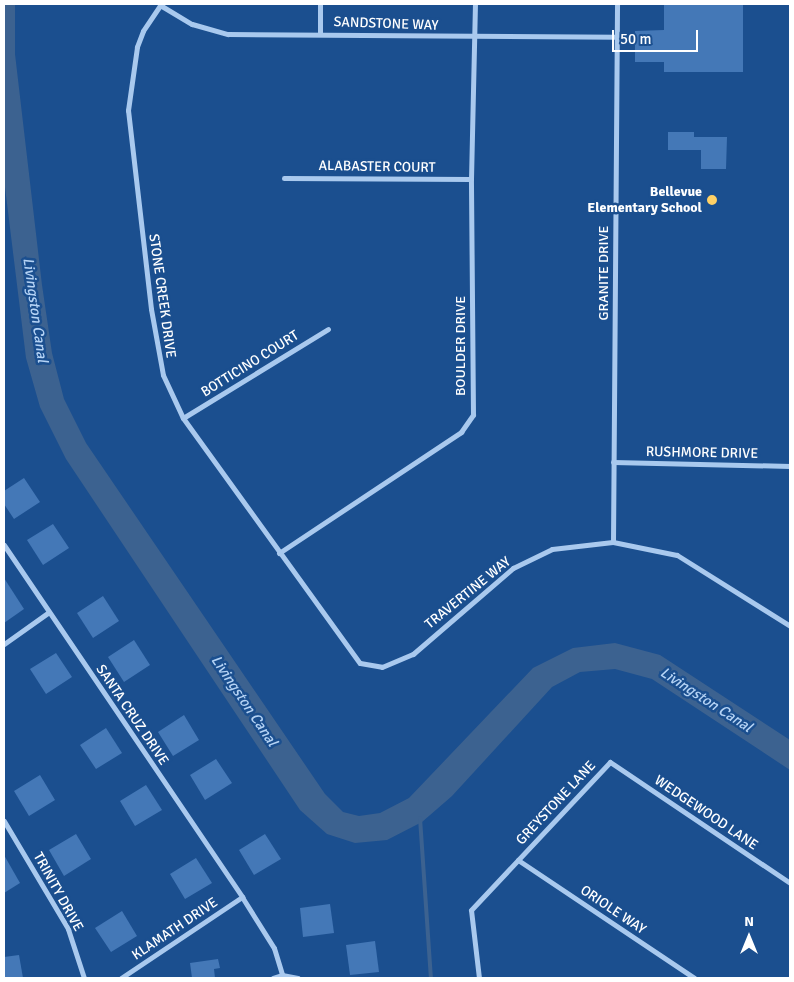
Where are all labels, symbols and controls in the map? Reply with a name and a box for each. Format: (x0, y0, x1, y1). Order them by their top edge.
street label: SANDSTONE WAY (333, 14, 439, 34)
scale bar (614, 20, 700, 52)
text: 50 m (620, 30, 651, 48)
street label: ALABASTER COURT (318, 158, 436, 176)
place label: Bellevue Elementary School (587, 184, 702, 216)
marker: Bellevue Elementary School (706, 194, 718, 206)
street label: GRANITE DRIVE (596, 225, 612, 321)
street label: STONE CREEK DRIVE (145, 233, 179, 359)
water label: Livingston Canal (19, 256, 51, 364)
street label: BOULDER DRIVE (453, 296, 469, 396)
street label: BOTTICINO COURT (198, 327, 302, 401)
street label: RUSHMORE DRIVE (646, 444, 758, 462)
street label: TRAVERTINE WAY (422, 553, 514, 633)
water label: Livingston Canal (207, 652, 281, 750)
street label: SANTA CRUZ DRIVE (92, 661, 172, 769)
water label: Livingston Canal (657, 664, 755, 736)
street label: GREYSTONE LANE (513, 757, 599, 849)
street label: WEDGEWOOD LANE (651, 772, 761, 854)
street label: TRINITY DRIVE (29, 850, 87, 934)
street label: ORIOLE WAY (577, 882, 649, 938)
street label: KLAMATH DRIVE (129, 894, 221, 964)
north arrow (724, 912, 774, 962)
text: N (744, 913, 754, 930)

